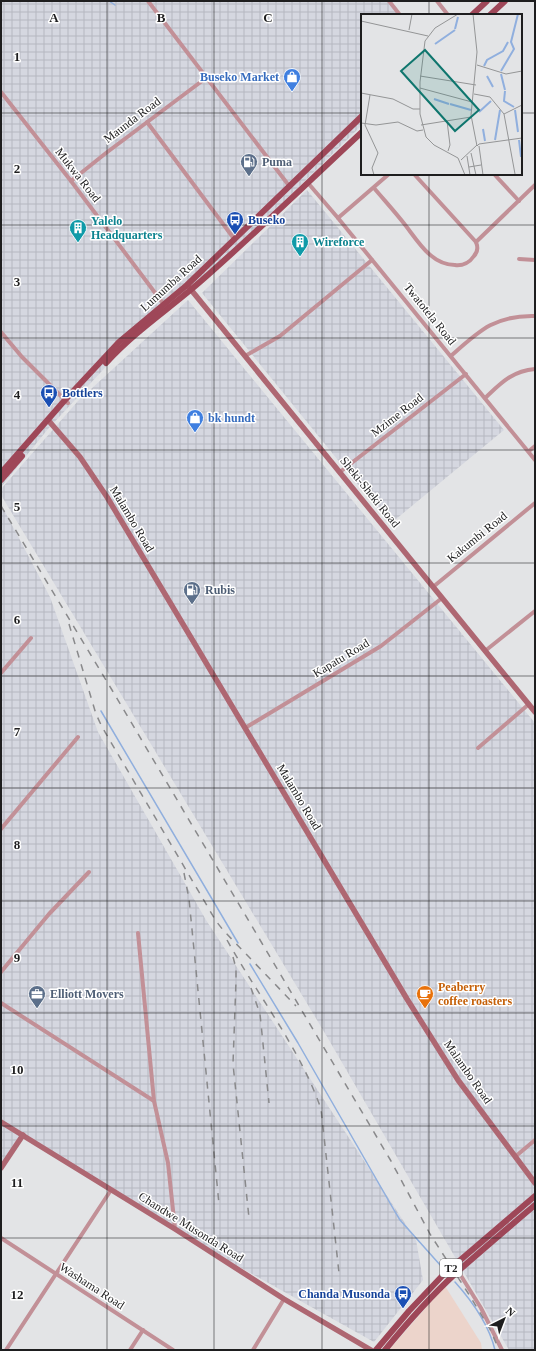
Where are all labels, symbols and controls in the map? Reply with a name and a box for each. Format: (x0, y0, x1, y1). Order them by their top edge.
text: A (49, 10, 59, 25)
text: B (157, 10, 166, 25)
text: C (263, 10, 273, 25)
inset map (361, 14, 522, 175)
text: 1 (14, 49, 20, 64)
shop icon: Buseko Market (282, 67, 302, 92)
place label: Buseko Market (200, 70, 279, 84)
street label: Maunda Road (101, 94, 163, 146)
street label: Mukwa Road (52, 145, 104, 205)
fuel station icon: Puma (239, 152, 259, 177)
place label: Puma (262, 155, 292, 169)
text: 2 (14, 161, 20, 176)
bus stop icon: Buseko (225, 210, 245, 235)
place label: Buseko (248, 213, 285, 227)
place label: Yalelo Headquarters (91, 214, 163, 242)
building icon: Yalelo Headquarters (68, 218, 88, 243)
building icon: Wireforce (290, 232, 310, 257)
place label: Wireforce (313, 235, 365, 249)
street label: Lumumba Road (137, 252, 205, 314)
text: 3 (14, 274, 21, 289)
street label: Twatotela Road (401, 280, 459, 348)
bus stop icon: Bottlers (39, 383, 59, 408)
place label: Bottlers (62, 386, 103, 400)
text: 4 (14, 387, 21, 402)
street label: Mzime Road (368, 390, 426, 440)
shop icon: bk hundt (185, 408, 205, 433)
place label: bk hundt (208, 411, 255, 425)
street label: Sheki-Sheki Road (337, 454, 403, 530)
street label: Malambo Road (107, 484, 157, 554)
text: 5 (14, 499, 21, 514)
street label: Kakumbi Road (444, 509, 510, 565)
fuel station icon: Rubis (182, 580, 202, 605)
place label: Rubis (205, 583, 235, 597)
text: 6 (14, 612, 21, 627)
street label: Kapatu Road (310, 636, 372, 680)
text: 7 (14, 724, 21, 739)
street label: Malambo Road (274, 762, 324, 832)
text: 8 (14, 837, 21, 852)
text: 9 (14, 950, 21, 965)
place label: Peaberry coffee roasters (438, 980, 512, 1008)
office icon: Elliott Movers (27, 984, 47, 1009)
cafe icon: Peaberry coffee roasters (415, 984, 435, 1009)
place label: Elliott Movers (50, 987, 124, 1001)
street label: Malambo Road (441, 1038, 495, 1106)
text: 10 (11, 1062, 24, 1077)
text: 11 (11, 1175, 23, 1190)
street label: Chandwe Musonda Road (136, 1189, 246, 1265)
road number: T2 (440, 1259, 462, 1277)
street label: Washama Road (57, 1260, 127, 1312)
bus stop icon: Chanda Musonda (393, 1284, 413, 1309)
text: 12 (11, 1287, 24, 1302)
place label: Chanda Musonda (298, 1287, 390, 1301)
north arrow (484, 1299, 524, 1339)
text: N (504, 1304, 518, 1319)

